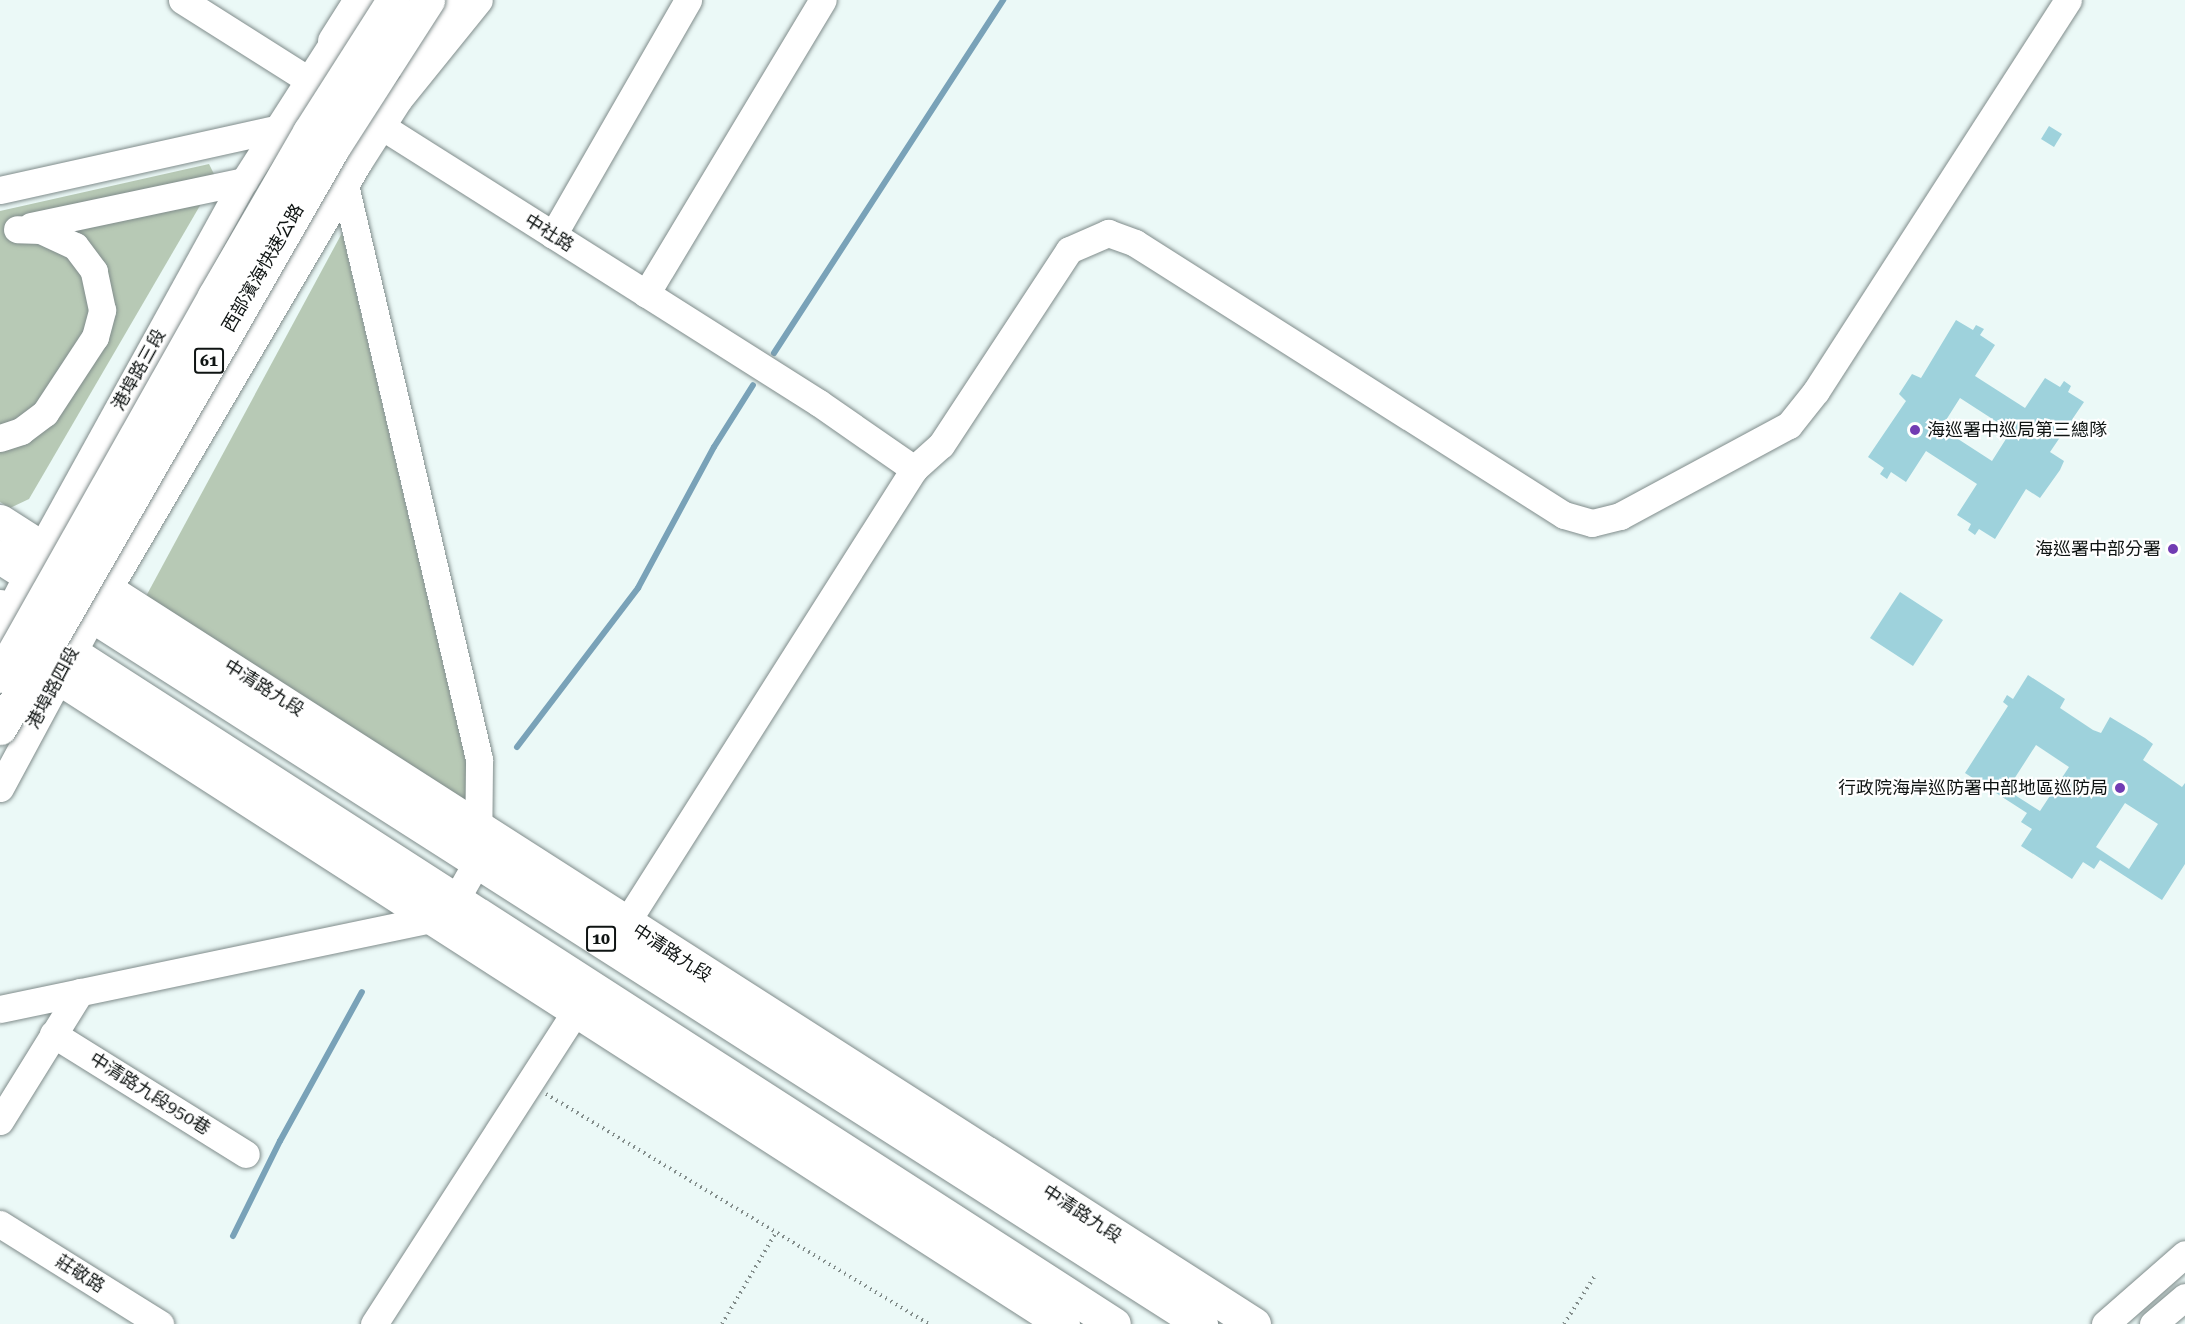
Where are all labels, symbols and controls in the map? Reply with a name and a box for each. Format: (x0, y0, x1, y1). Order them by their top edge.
street label: 西部濱海快速公路 (218, 200, 308, 336)
street label: 中社路 (520, 210, 578, 256)
street label: 港埠路三段 (108, 325, 170, 415)
road number: 61 (194, 348, 224, 374)
place label: 海巡署中巡局第三總隊 (1927, 419, 2107, 441)
marker: 海巡署中巡局第三總隊 (1908, 423, 1922, 437)
place label: 海巡署中部分署 (2035, 538, 2161, 560)
marker: 海巡署中部分署 (2166, 542, 2180, 556)
street label: 港埠路四段 (22, 643, 84, 733)
street label: 中清路九段 (220, 655, 308, 721)
place label: 行政院海岸巡防署中部地區巡防局 (1838, 777, 2108, 799)
marker: 行政院海岸巡防署中部地區巡防局 (2113, 781, 2127, 795)
street label: 中清路九段 (628, 919, 716, 987)
road number: 10 (586, 926, 616, 952)
street label: 中清路九段950巷 (86, 1048, 214, 1140)
street label: 中清路九段 (1038, 1180, 1126, 1248)
street label: 莊敬路 (51, 1251, 109, 1297)

